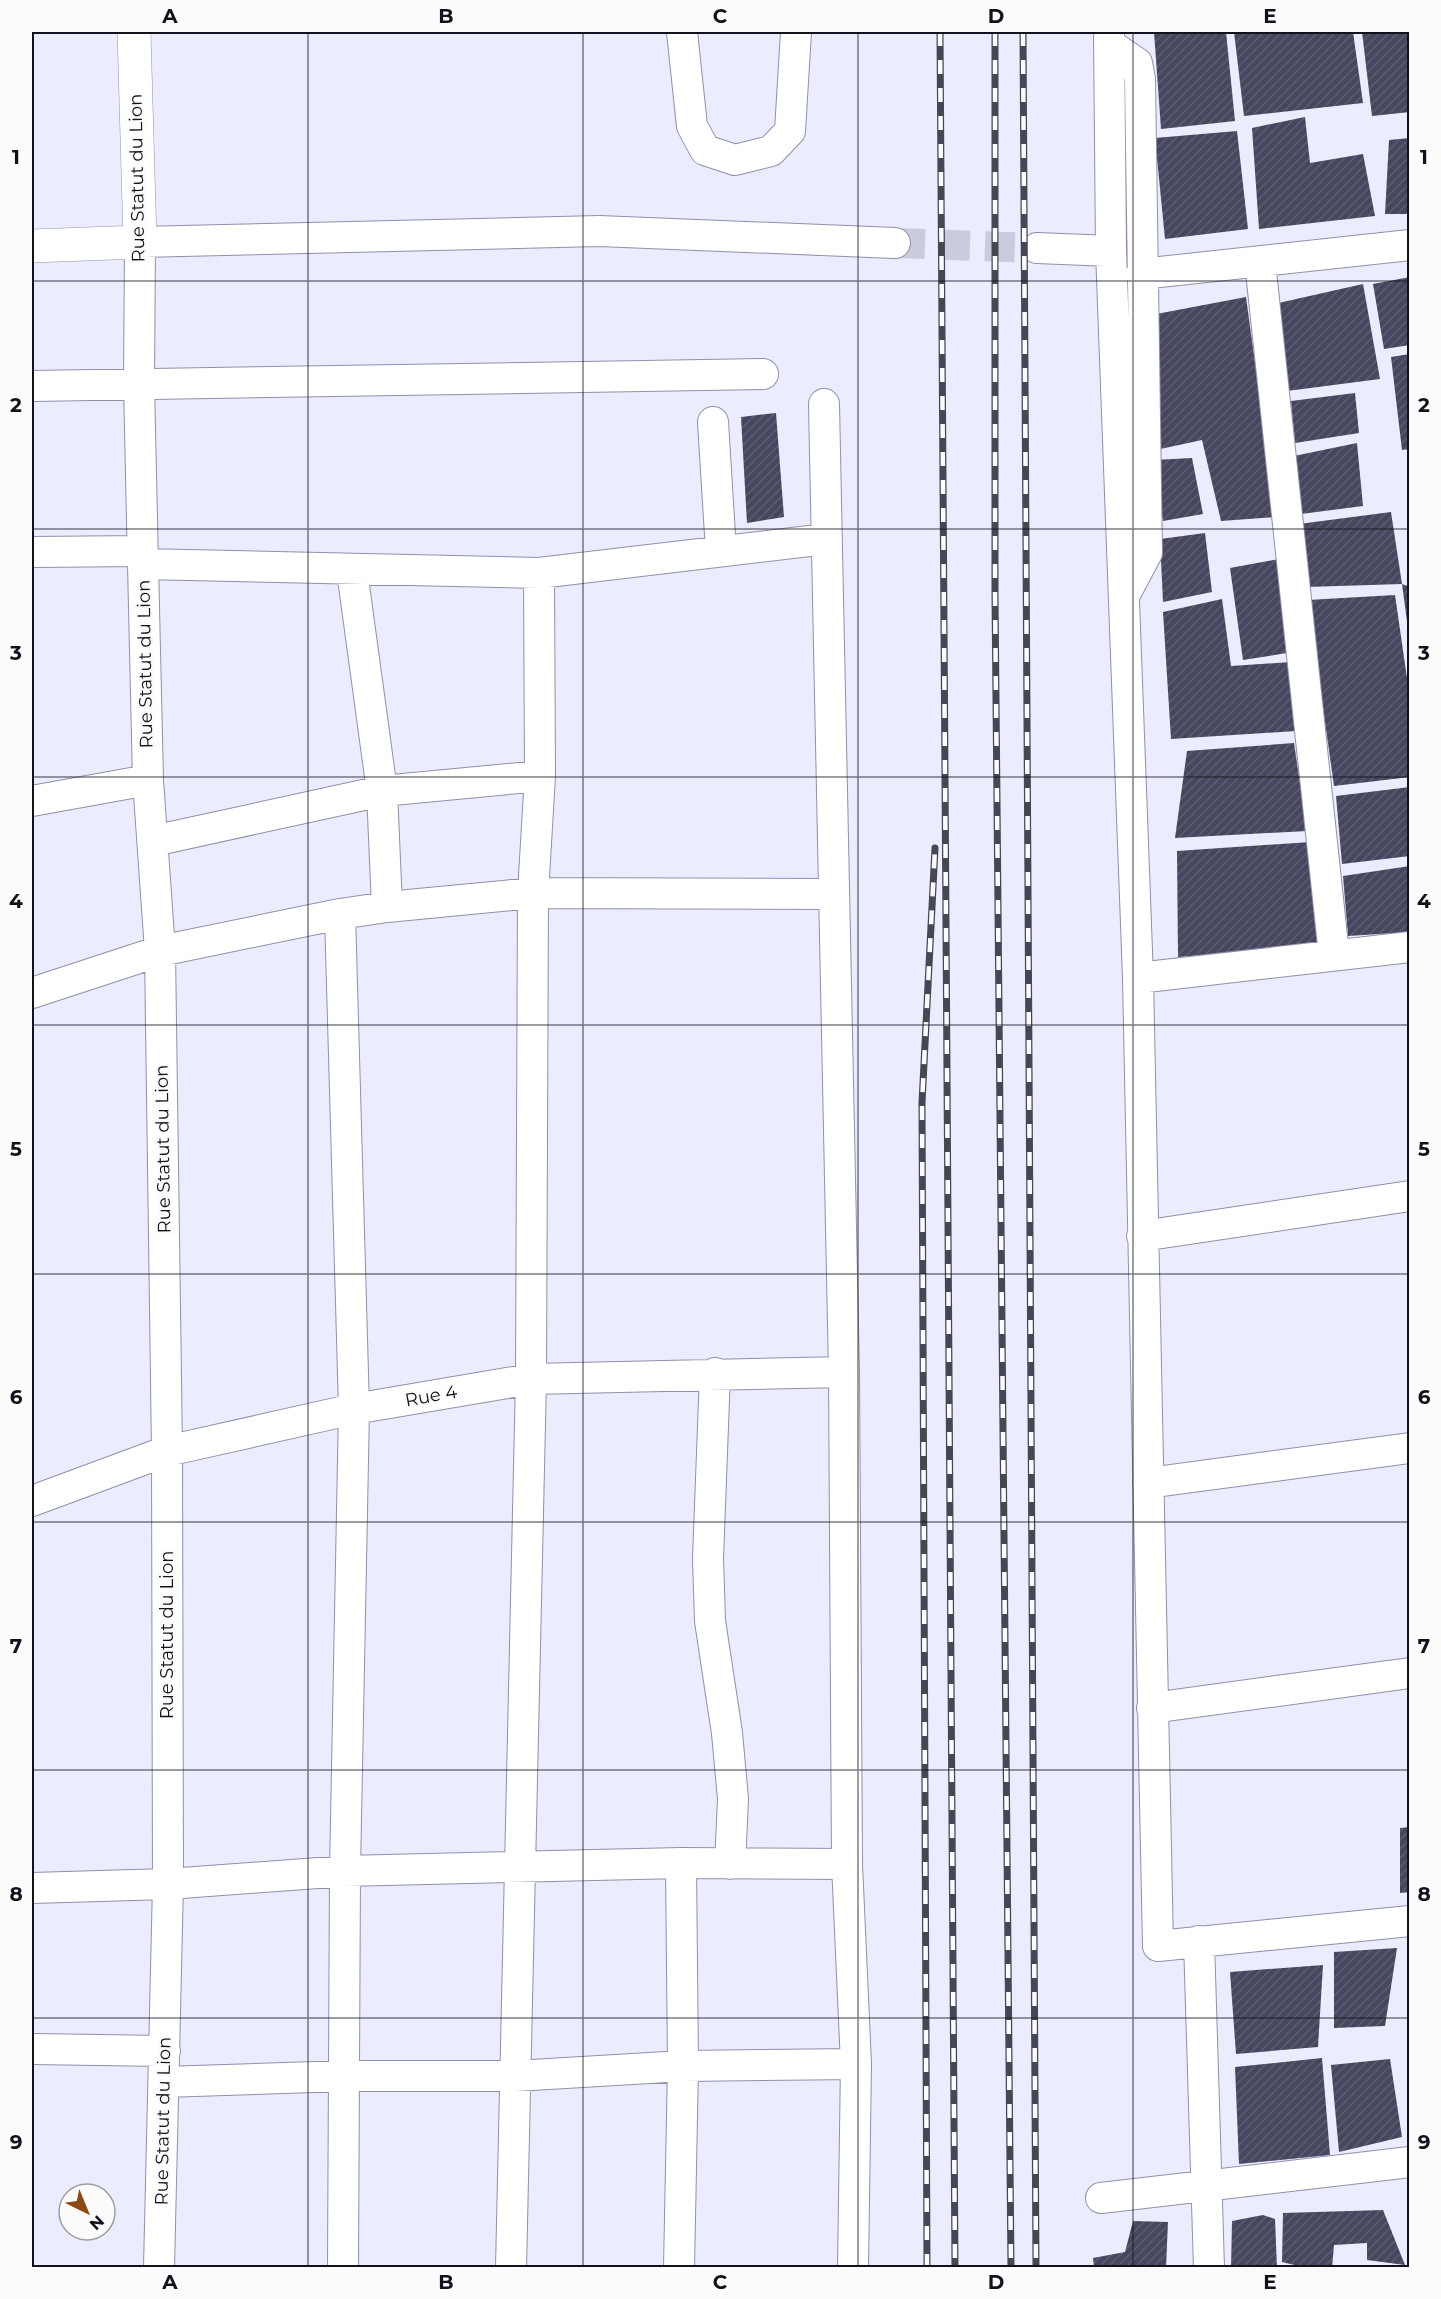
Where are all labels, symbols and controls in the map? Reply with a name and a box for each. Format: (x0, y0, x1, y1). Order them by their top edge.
text: A (161, 4, 178, 28)
text: B (438, 4, 454, 28)
text: C (713, 4, 728, 28)
text: D (988, 4, 1004, 28)
text: E (1263, 4, 1277, 28)
street label: Rue Statut du Lion (125, 93, 149, 263)
text: 1 (12, 145, 20, 169)
text: 1 (1420, 145, 1428, 169)
text: 2 (10, 393, 22, 417)
text: 2 (1418, 393, 1430, 417)
street label: Rue Statut du Lion (133, 579, 157, 749)
text: 3 (9, 641, 22, 665)
text: 3 (1417, 641, 1430, 665)
text: 4 (9, 889, 23, 913)
text: 4 (1417, 889, 1431, 913)
street label: Rue Statut du Lion (151, 1064, 175, 1234)
text: 5 (10, 1137, 22, 1161)
text: 5 (1418, 1137, 1430, 1161)
street label: Rue 4 (403, 1381, 459, 1411)
text: 6 (10, 1385, 23, 1409)
text: 6 (1418, 1385, 1431, 1409)
street label: Rue Statut du Lion (156, 1551, 178, 1719)
text: 7 (10, 1634, 22, 1658)
text: 7 (1418, 1634, 1430, 1658)
text: 8 (9, 1882, 23, 1906)
text: 8 (1417, 1882, 1431, 1906)
street label: Rue Statut du Lion (151, 2036, 175, 2206)
text: 9 (10, 2130, 22, 2154)
text: 9 (1418, 2130, 1430, 2154)
north arrow (57, 2182, 117, 2242)
text: N (86, 2211, 108, 2234)
text: A (161, 2270, 178, 2294)
text: B (438, 2270, 454, 2294)
text: C (713, 2270, 728, 2294)
text: D (988, 2270, 1004, 2294)
text: E (1263, 2270, 1277, 2294)

